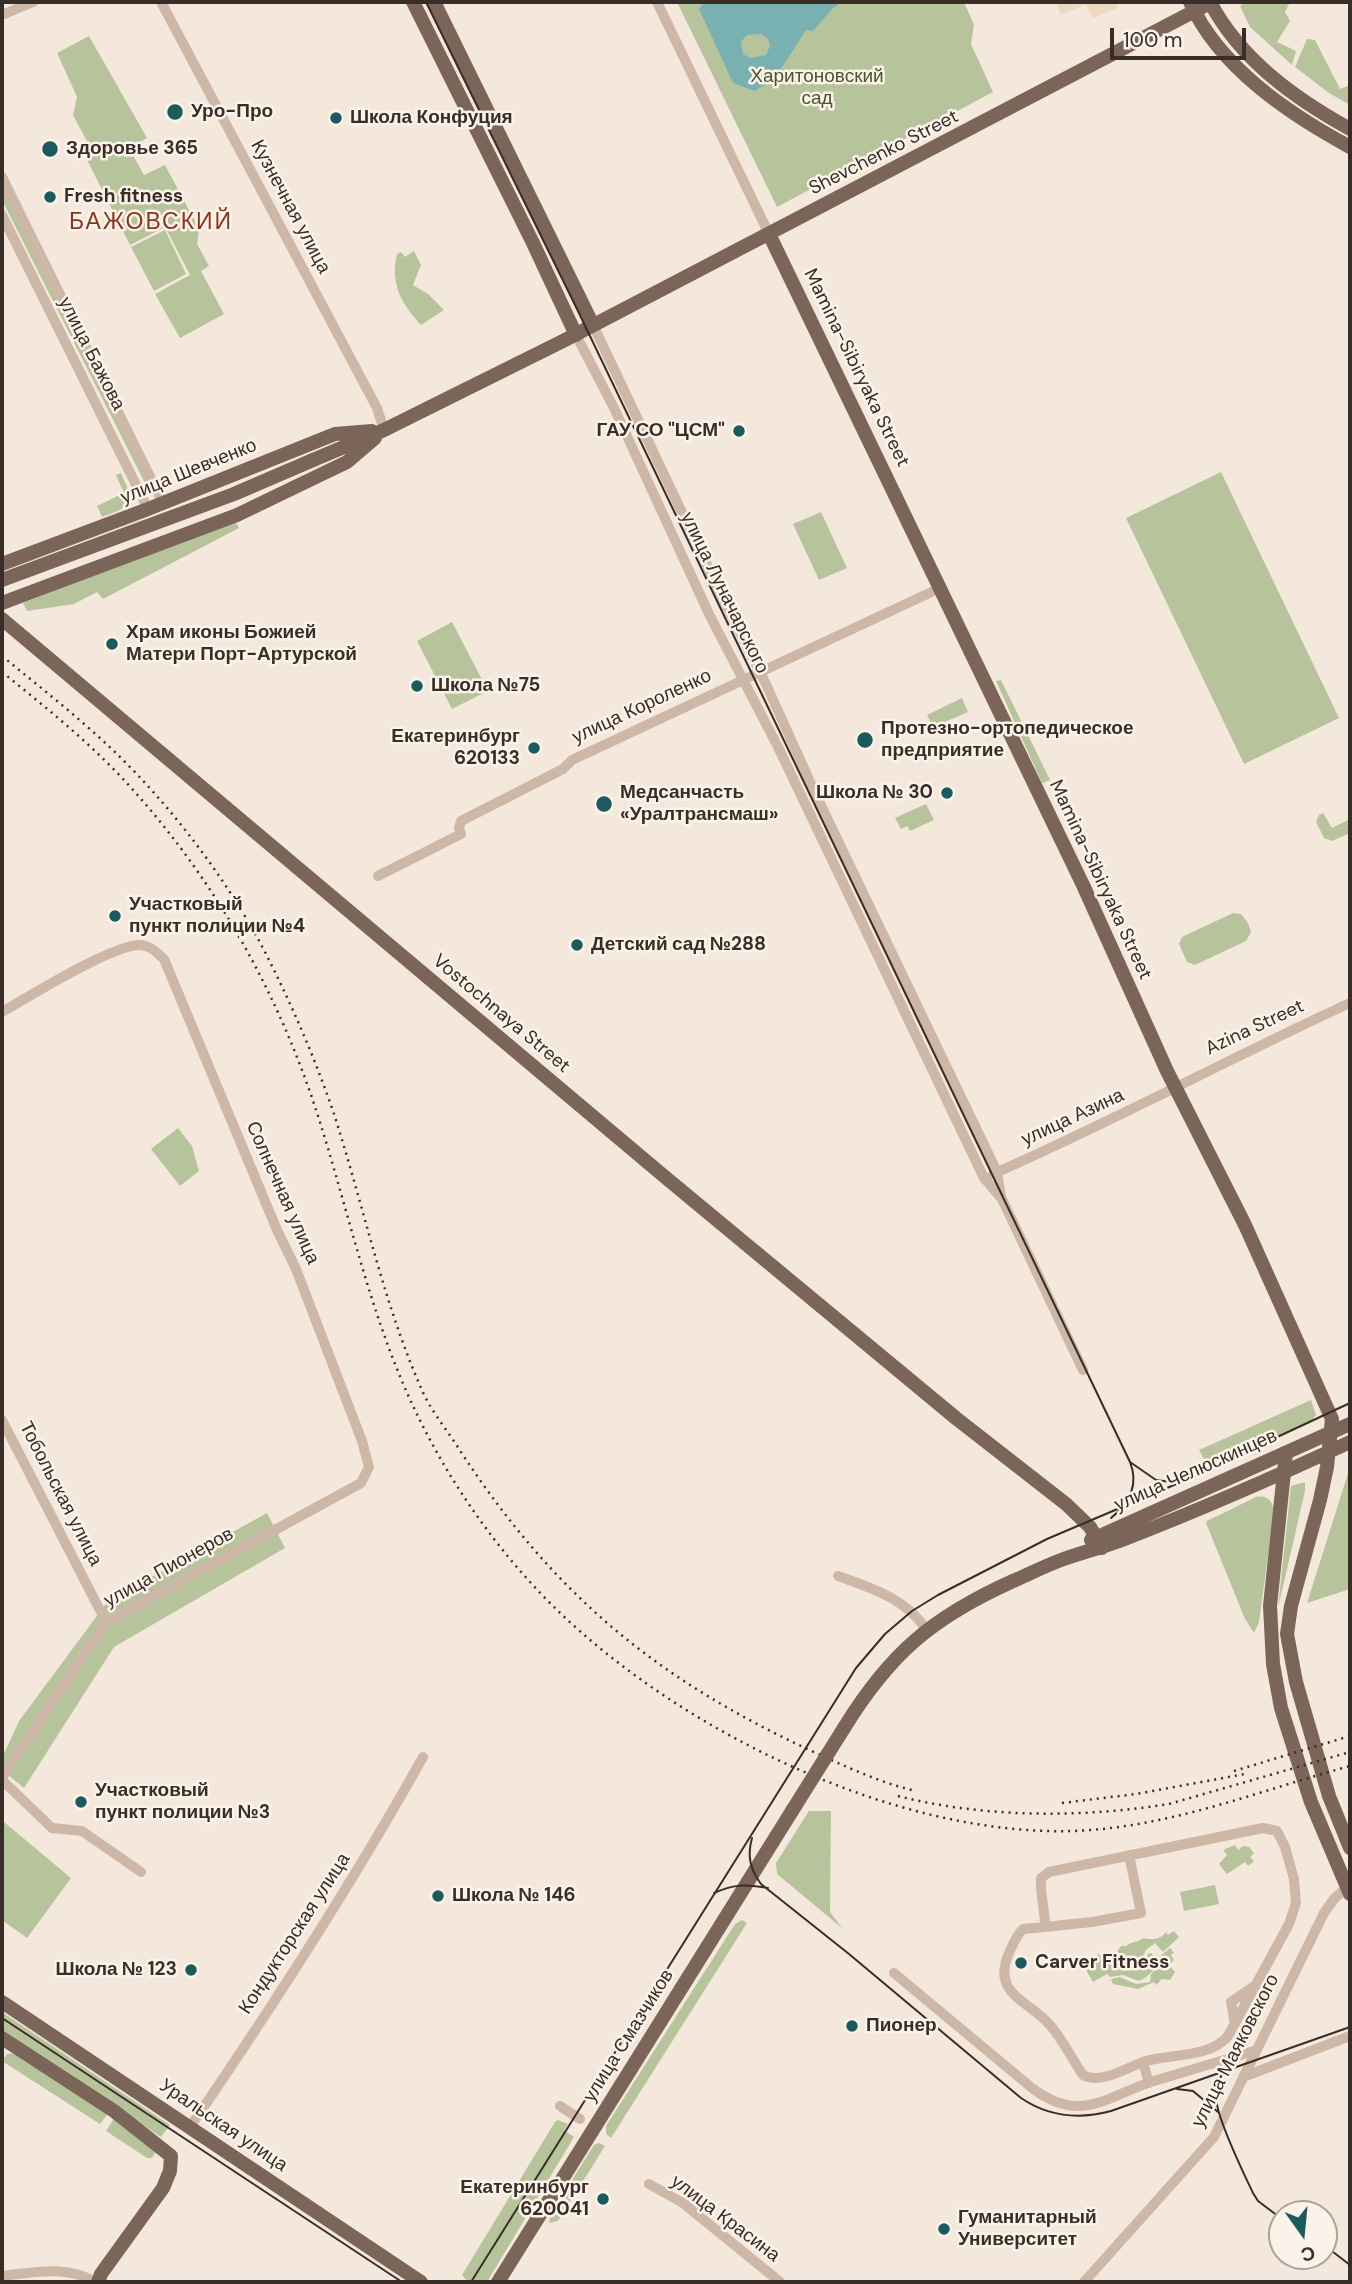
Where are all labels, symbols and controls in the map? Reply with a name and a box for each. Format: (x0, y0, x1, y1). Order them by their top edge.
scale bar (1114, 14, 1250, 58)
text: 100 m (1123, 26, 1183, 54)
park label: Харитоновский сад (750, 66, 884, 110)
place label: Уро-Про (191, 101, 273, 123)
marker: Уро-Про (165, 102, 185, 122)
street label: Shevchenko Street (806, 106, 962, 200)
place label: Школа Конфуция (350, 107, 513, 129)
marker: Школа Конфуция (328, 110, 344, 126)
street label: Кузнечная улица (245, 136, 335, 278)
place label: Здоровье 365 (66, 138, 198, 160)
marker: Здоровье 365 (40, 139, 60, 159)
place label: Fresh fitness (64, 186, 183, 208)
marker: Fresh fitness (42, 189, 58, 205)
district label: БАЖОВСКИЙ (70, 209, 232, 237)
street label: Mamina-Sibiryaka Street (798, 265, 914, 471)
street label: улица Бажова (53, 294, 129, 414)
place label: ГАУ СО "ЦСМ" (597, 420, 725, 442)
marker: ГАУ СО "ЦСМ" (731, 423, 747, 439)
street label: улица Шевченко (118, 434, 260, 510)
street label: улица Луначарского (675, 509, 773, 677)
place label: Храм иконы Божией Матери Порт-Артурской (126, 622, 357, 666)
marker: Храм иконы Божией Матери Порт-Артурской (104, 636, 120, 652)
street label: улица Короленко (569, 665, 715, 749)
place label: Школа №75 (431, 675, 540, 697)
marker: Школа №75 (409, 678, 425, 694)
place label: Протезно-ортопедическое предприятие (881, 718, 1133, 762)
place label: Екатеринбург 620133 (391, 726, 520, 770)
marker: Протезно-ортопедическое предприятие (855, 730, 875, 750)
marker: Екатеринбург 620133 (526, 740, 542, 756)
street label: Mamina-Sibiryaka Street (1044, 777, 1156, 983)
place label: Медсанчасть «Уралтрансмаш» (620, 782, 779, 826)
place label: Школа № 30 (816, 782, 933, 804)
marker: Школа № 30 (939, 785, 955, 801)
marker: Медсанчасть «Уралтрансмаш» (594, 794, 614, 814)
place label: Участковый пункт полиции №4 (129, 894, 305, 938)
marker: Участковый пункт полиции №4 (107, 908, 123, 924)
place label: Детский сад №288 (591, 934, 766, 956)
marker: Детский сад №288 (569, 937, 585, 953)
street label: Vostochnaya Street (428, 950, 574, 1078)
street label: Azina Street (1202, 995, 1308, 1061)
street label: улица Азина (1018, 1084, 1128, 1152)
street label: Солнечная улица (240, 1118, 324, 1268)
street label: Тобольская улица (14, 1418, 106, 1570)
street label: улица Челюскинцев (1111, 1425, 1281, 1517)
street label: улица Пионеров (100, 1523, 238, 1613)
place label: Участковый пункт полиции №3 (95, 1780, 270, 1824)
marker: Участковый пункт полиции №3 (73, 1794, 89, 1810)
street label: Кондукторская улица (234, 1849, 356, 2019)
place label: Школа № 146 (452, 1885, 576, 1907)
marker: Школа № 146 (430, 1888, 446, 1904)
place label: Carver Fitness (1035, 1952, 1169, 1974)
marker: Carver Fitness (1013, 1955, 1029, 1971)
place label: Школа № 123 (55, 1959, 177, 1981)
marker: Школа № 123 (183, 1962, 199, 1978)
street label: улица Смазчиков (579, 1965, 679, 2107)
street label: улица Маяковского (1188, 1971, 1284, 2131)
place label: Пионер (866, 2015, 937, 2037)
marker: Пионер (844, 2018, 860, 2034)
street label: Уральская улица (155, 2075, 291, 2177)
street label: улица Красина (666, 2171, 784, 2267)
place label: Екатеринбург 620041 (460, 2177, 589, 2221)
marker: Екатеринбург 620041 (595, 2191, 611, 2207)
north arrow (1268, 2200, 1338, 2270)
place label: Гуманитарный Университет (958, 2207, 1097, 2251)
marker: Гуманитарный Университет (936, 2221, 952, 2237)
text: С (1298, 2240, 1318, 2268)

